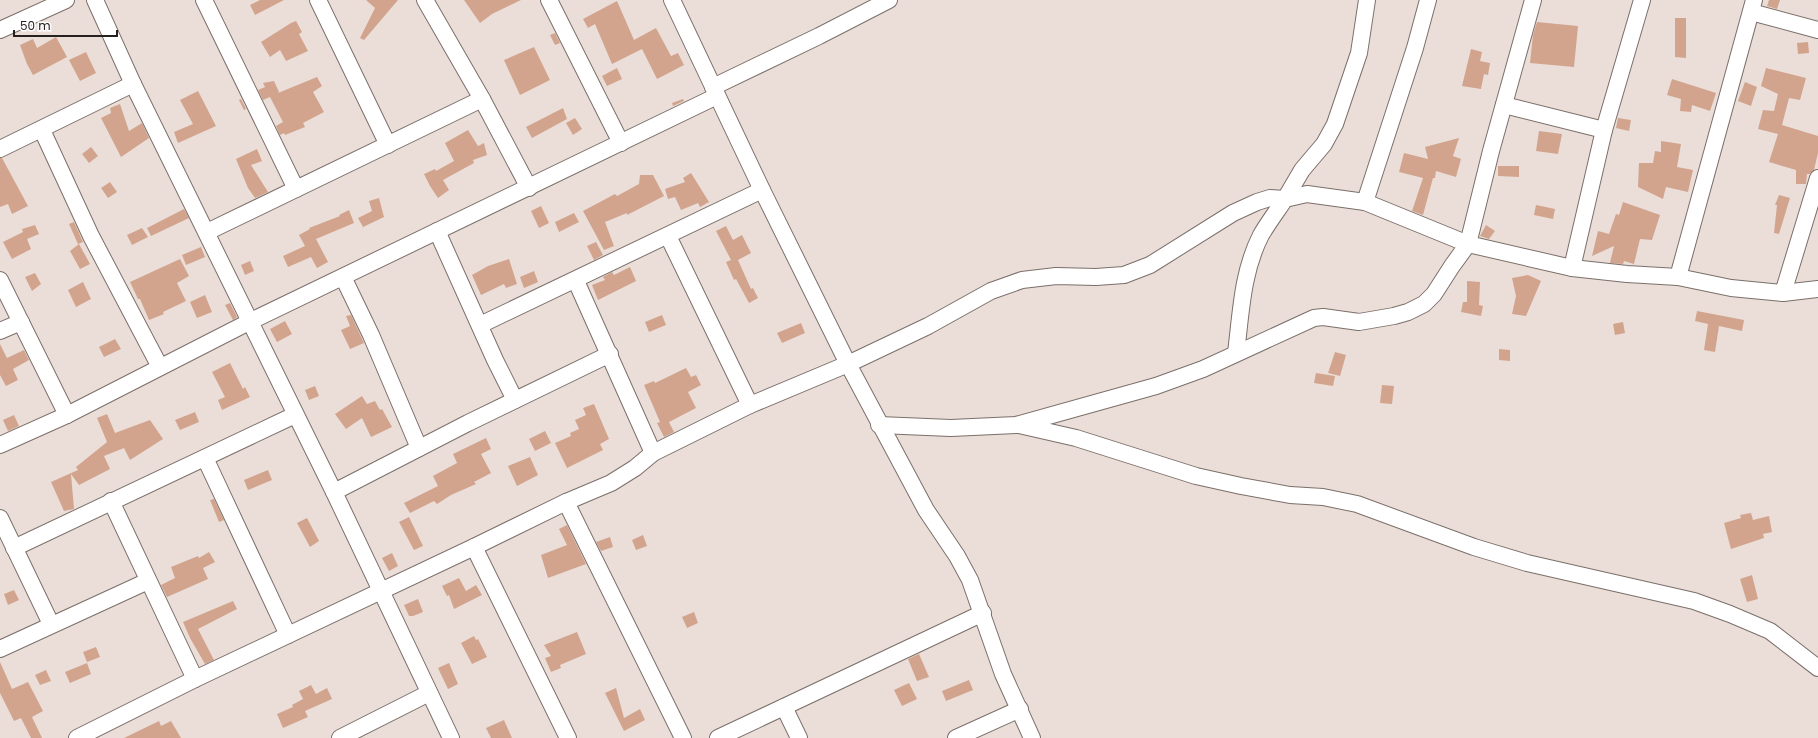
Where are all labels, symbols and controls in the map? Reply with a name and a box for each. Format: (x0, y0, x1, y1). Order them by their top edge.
scale bar (14, 12, 117, 38)
text: 50 m (20, 17, 51, 34)

